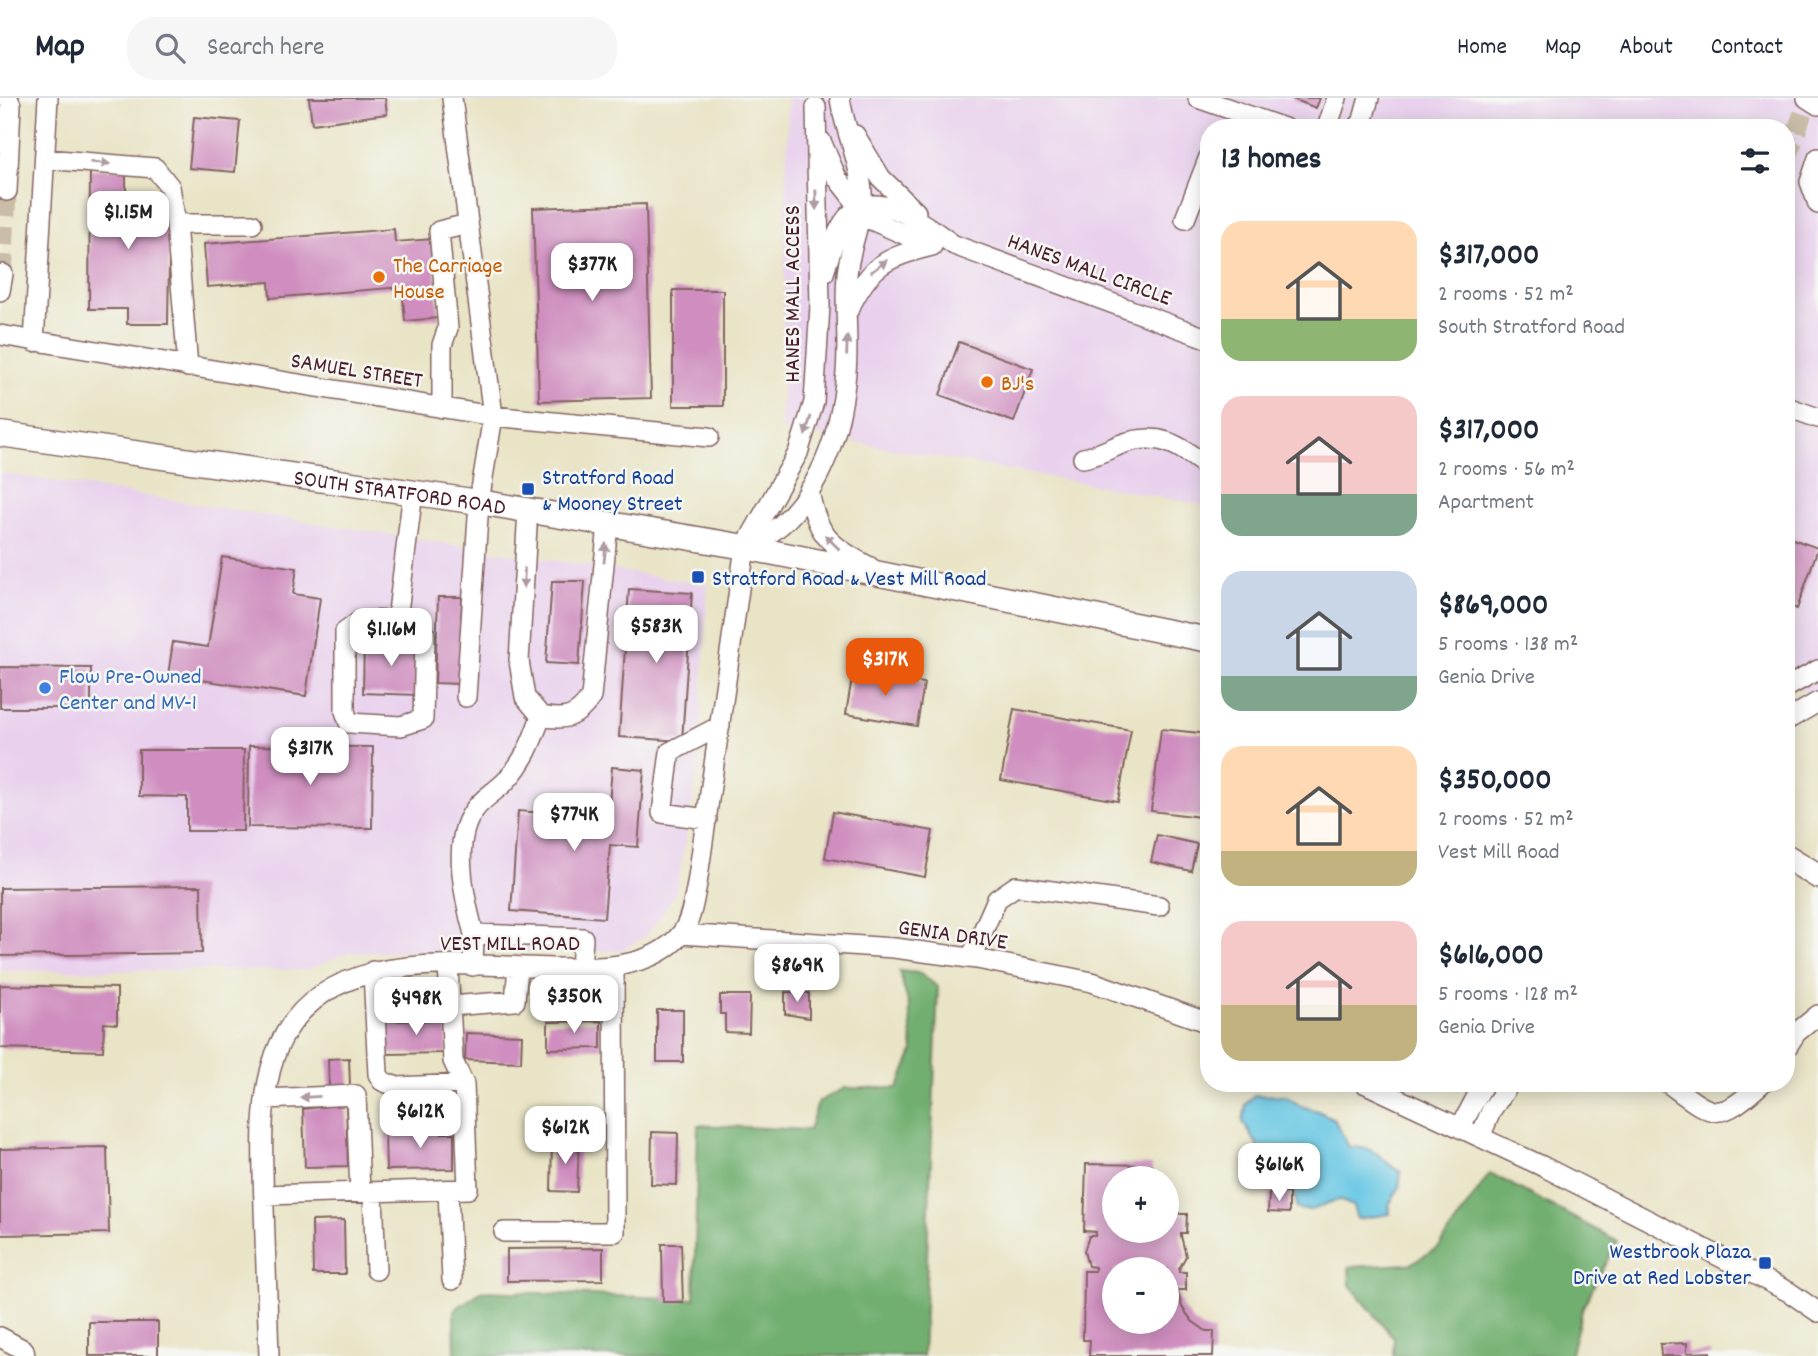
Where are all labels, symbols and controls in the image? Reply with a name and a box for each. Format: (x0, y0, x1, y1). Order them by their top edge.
search box (127, 17, 617, 80)
text: Map (35, 25, 85, 72)
icon: search (151, 29, 189, 67)
text: Search here (207, 30, 325, 67)
text: Home (1457, 31, 1507, 65)
text: Map (1545, 31, 1581, 65)
text: About (1619, 31, 1673, 65)
text: Contact (1711, 31, 1783, 65)
text: 13 homes (1221, 140, 1321, 183)
icon: filters (1736, 142, 1774, 180)
one-way arrow (89, 158, 111, 169)
one-way arrow (811, 189, 822, 211)
pin: $1.15M (71, 192, 185, 251)
text: $1.15M (103, 197, 153, 230)
street label: HANES MALL ACCESS (778, 205, 811, 383)
street label: HANES MALL CIRCLE (1002, 226, 1176, 316)
text: $317,000 (1438, 236, 1539, 279)
pin: $377K (543, 244, 641, 303)
text: $377K (567, 249, 617, 282)
icon: home (1277, 249, 1361, 333)
place label: The Carriage House (393, 251, 503, 310)
one-way arrow (870, 259, 888, 273)
marker: The Carriage House (371, 269, 387, 285)
text: 2 rooms · 52 m² (1438, 279, 1574, 312)
text: South Stratford Road (1438, 312, 1625, 345)
one-way arrow (842, 335, 853, 357)
street label: SAMUEL STREET (288, 346, 425, 399)
place label: BJ's (1001, 369, 1035, 402)
marker: BJ's (979, 374, 995, 390)
text: $317,000 (1438, 411, 1539, 454)
one-way arrow (802, 415, 812, 436)
icon: home (1277, 424, 1361, 508)
text: 2 rooms · 56 m² (1438, 454, 1575, 487)
street label: SOUTH STRATFORD ROAD (291, 463, 508, 526)
place label: Stratford Road & Mooney Street (542, 463, 683, 522)
marker: Stratford Road & Mooney Street (520, 481, 536, 497)
text: Apartment (1438, 487, 1534, 520)
one-way arrow (823, 533, 840, 550)
one-way arrow (600, 541, 611, 563)
place label: Stratford Road & Vest Mill Road (712, 564, 987, 597)
one-way arrow (518, 567, 529, 589)
marker: Stratford Road & Vest Mill Road (690, 569, 706, 585)
text: $869,000 (1438, 586, 1548, 629)
icon: home (1277, 599, 1361, 683)
pin: $583K (607, 606, 705, 665)
pin: $1.16M (334, 608, 448, 668)
text: $583K (630, 611, 682, 644)
text: $1.16M (366, 614, 416, 647)
text: 5 rooms · 138 m² (1438, 629, 1578, 662)
pin: $317K (836, 638, 934, 698)
text: $317K (862, 644, 908, 677)
place label: Flow Pre-Owned Center and MV-1 (59, 662, 202, 721)
text: Genia Drive (1438, 662, 1535, 695)
marker: Flow Pre-Owned Center and MV-1 (37, 680, 53, 696)
pin: $317K (261, 728, 359, 787)
text: $317K (287, 733, 333, 766)
text: $350,000 (1438, 761, 1552, 804)
icon: home (1277, 774, 1361, 858)
pin: $774K (525, 794, 623, 853)
text: $774K (549, 799, 599, 832)
text: 2 rooms · 52 m² (1438, 804, 1574, 837)
text: Vest Mill Road (1438, 837, 1560, 870)
street label: GENIA DRIVE (896, 912, 1010, 961)
street label: VEST MILL ROAD (440, 929, 580, 962)
text: $616,000 (1438, 936, 1544, 979)
pin: $869K (748, 944, 846, 1004)
icon: home (1277, 949, 1361, 1033)
text: $869K (770, 950, 824, 983)
pin: $350K (525, 976, 623, 1035)
pin: $498K (367, 978, 465, 1037)
text: 5 rooms · 128 m² (1438, 979, 1578, 1012)
text: $350K (546, 981, 602, 1014)
text: $498K (390, 983, 442, 1016)
text: Genia Drive (1438, 1012, 1535, 1045)
pin: $612K (371, 1090, 469, 1150)
one-way arrow (299, 1092, 321, 1103)
text: $612K (396, 1096, 444, 1129)
pin: $612K (516, 1107, 614, 1166)
text: $612K (541, 1112, 589, 1145)
pin: $616K (1230, 1144, 1328, 1203)
text: $616K (1254, 1149, 1304, 1182)
map controls (1102, 1166, 1179, 1334)
button: + (1102, 1166, 1179, 1243)
place label: Westbrook Plaza Drive at Red Lobster (1573, 1237, 1752, 1296)
marker: Westbrook Plaza Drive at Red Lobster (1757, 1255, 1773, 1271)
button: − (1102, 1257, 1179, 1334)

